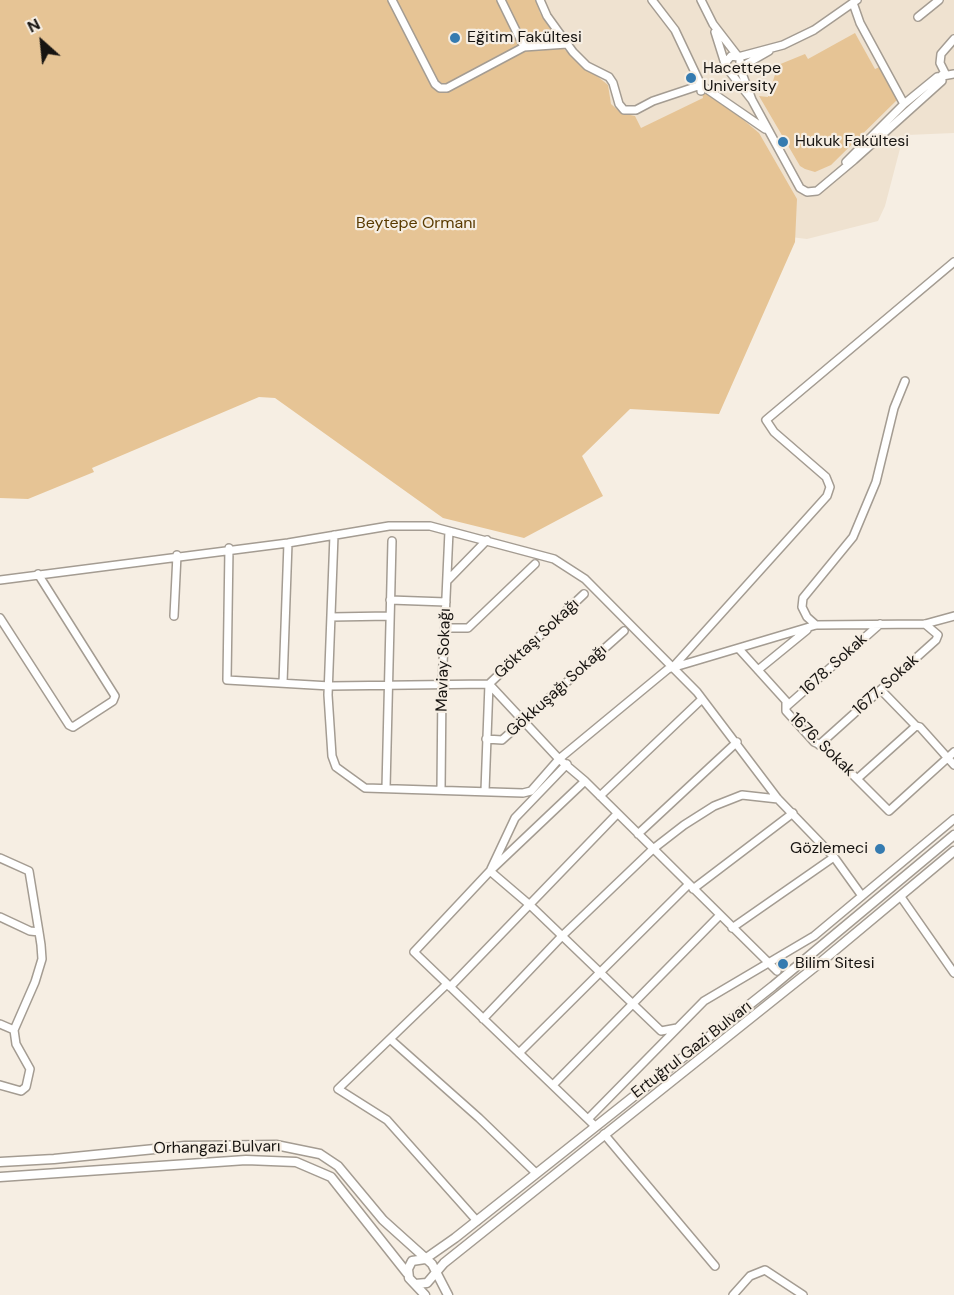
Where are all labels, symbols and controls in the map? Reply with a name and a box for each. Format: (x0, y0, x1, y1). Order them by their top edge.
north arrow (12, 12, 72, 72)
text: N (24, 14, 44, 38)
place label: Eğitim Fakültesi (467, 28, 582, 48)
marker: Eğitim Fakültesi (448, 31, 462, 45)
place label: Hacettepe University (703, 59, 781, 97)
marker: Hacettepe University (684, 71, 698, 85)
place label: Hukuk Fakültesi (795, 132, 909, 152)
marker: Hukuk Fakültesi (776, 135, 790, 149)
park label: Beytepe Ormanı (356, 214, 476, 234)
street label: Göktaşı Sokağı (491, 595, 583, 683)
street label: Maviay Sokağı (433, 608, 455, 712)
street label: 1678. Sokak (797, 630, 871, 700)
street label: Gökkuşağı Sokağı (503, 641, 611, 741)
street label: 1677. Sokak (849, 651, 923, 719)
street label: 1676. Sokak (785, 709, 859, 781)
place label: Gözlemeci (790, 839, 868, 859)
marker: Gözlemeci (873, 842, 887, 856)
place label: Bilim Sitesi (795, 954, 875, 974)
marker: Bilim Sitesi (776, 957, 790, 971)
street label: Ertuğrul Gazi Bulvarı (628, 997, 756, 1103)
street label: Orhangazi Bulvarı (153, 1137, 281, 1159)

